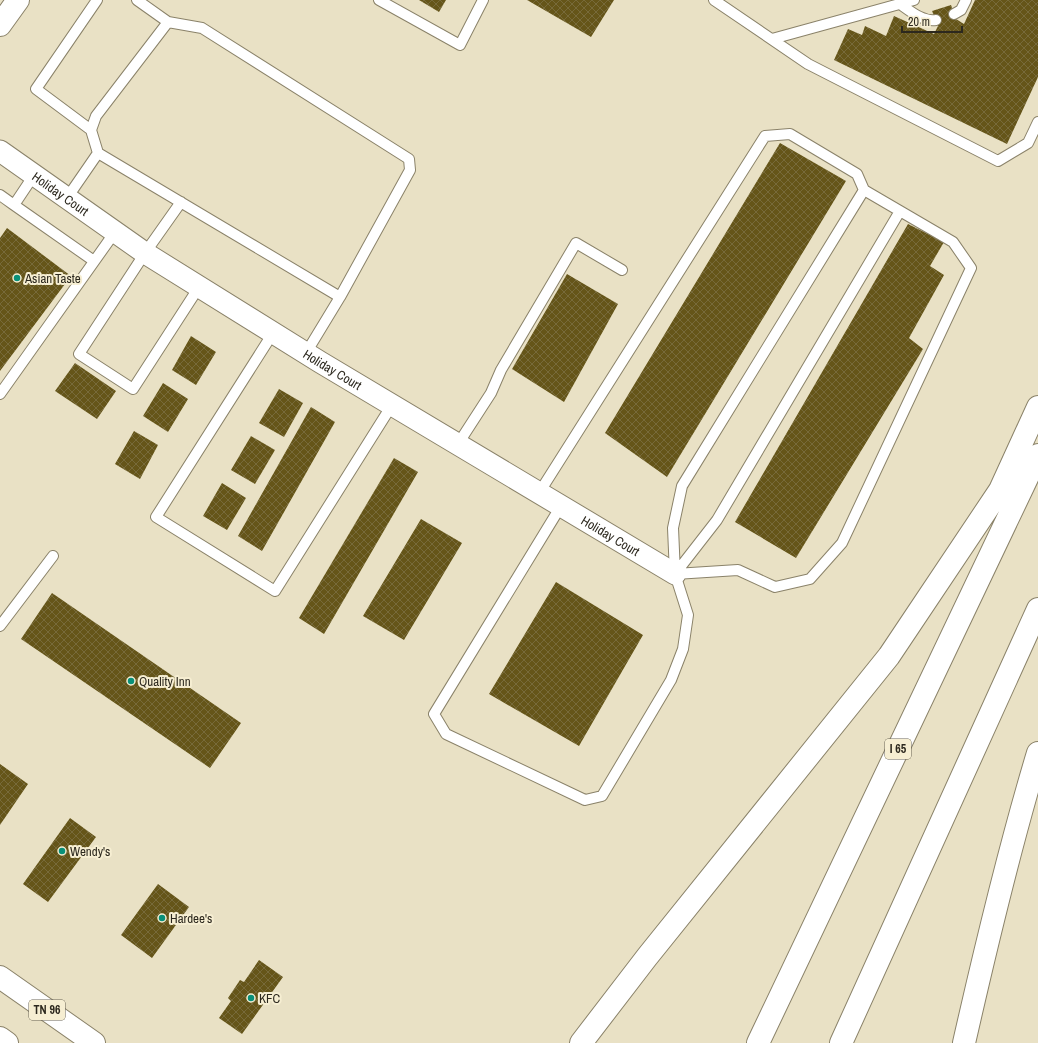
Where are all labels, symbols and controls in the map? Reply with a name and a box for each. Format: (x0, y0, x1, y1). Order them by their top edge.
scale bar (902, 8, 962, 34)
text: 20 m (908, 14, 930, 30)
street label: Holiday Court (29, 168, 92, 220)
place label: Asian Taste (24, 270, 81, 287)
marker: Asian Taste (12, 273, 22, 283)
street label: Holiday Court (300, 346, 365, 394)
street label: Holiday Court (578, 512, 643, 560)
place label: Quality Inn (139, 673, 191, 690)
marker: Quality Inn (126, 676, 136, 686)
road number: I 65 (885, 739, 911, 759)
place label: Wendy's (70, 843, 110, 860)
marker: Wendy's (57, 846, 67, 856)
place label: Hardee's (170, 910, 212, 927)
marker: Hardee's (157, 913, 167, 923)
place label: KFC (259, 990, 281, 1007)
marker: KFC (246, 993, 256, 1003)
road number: TN 96 (29, 1000, 65, 1020)

